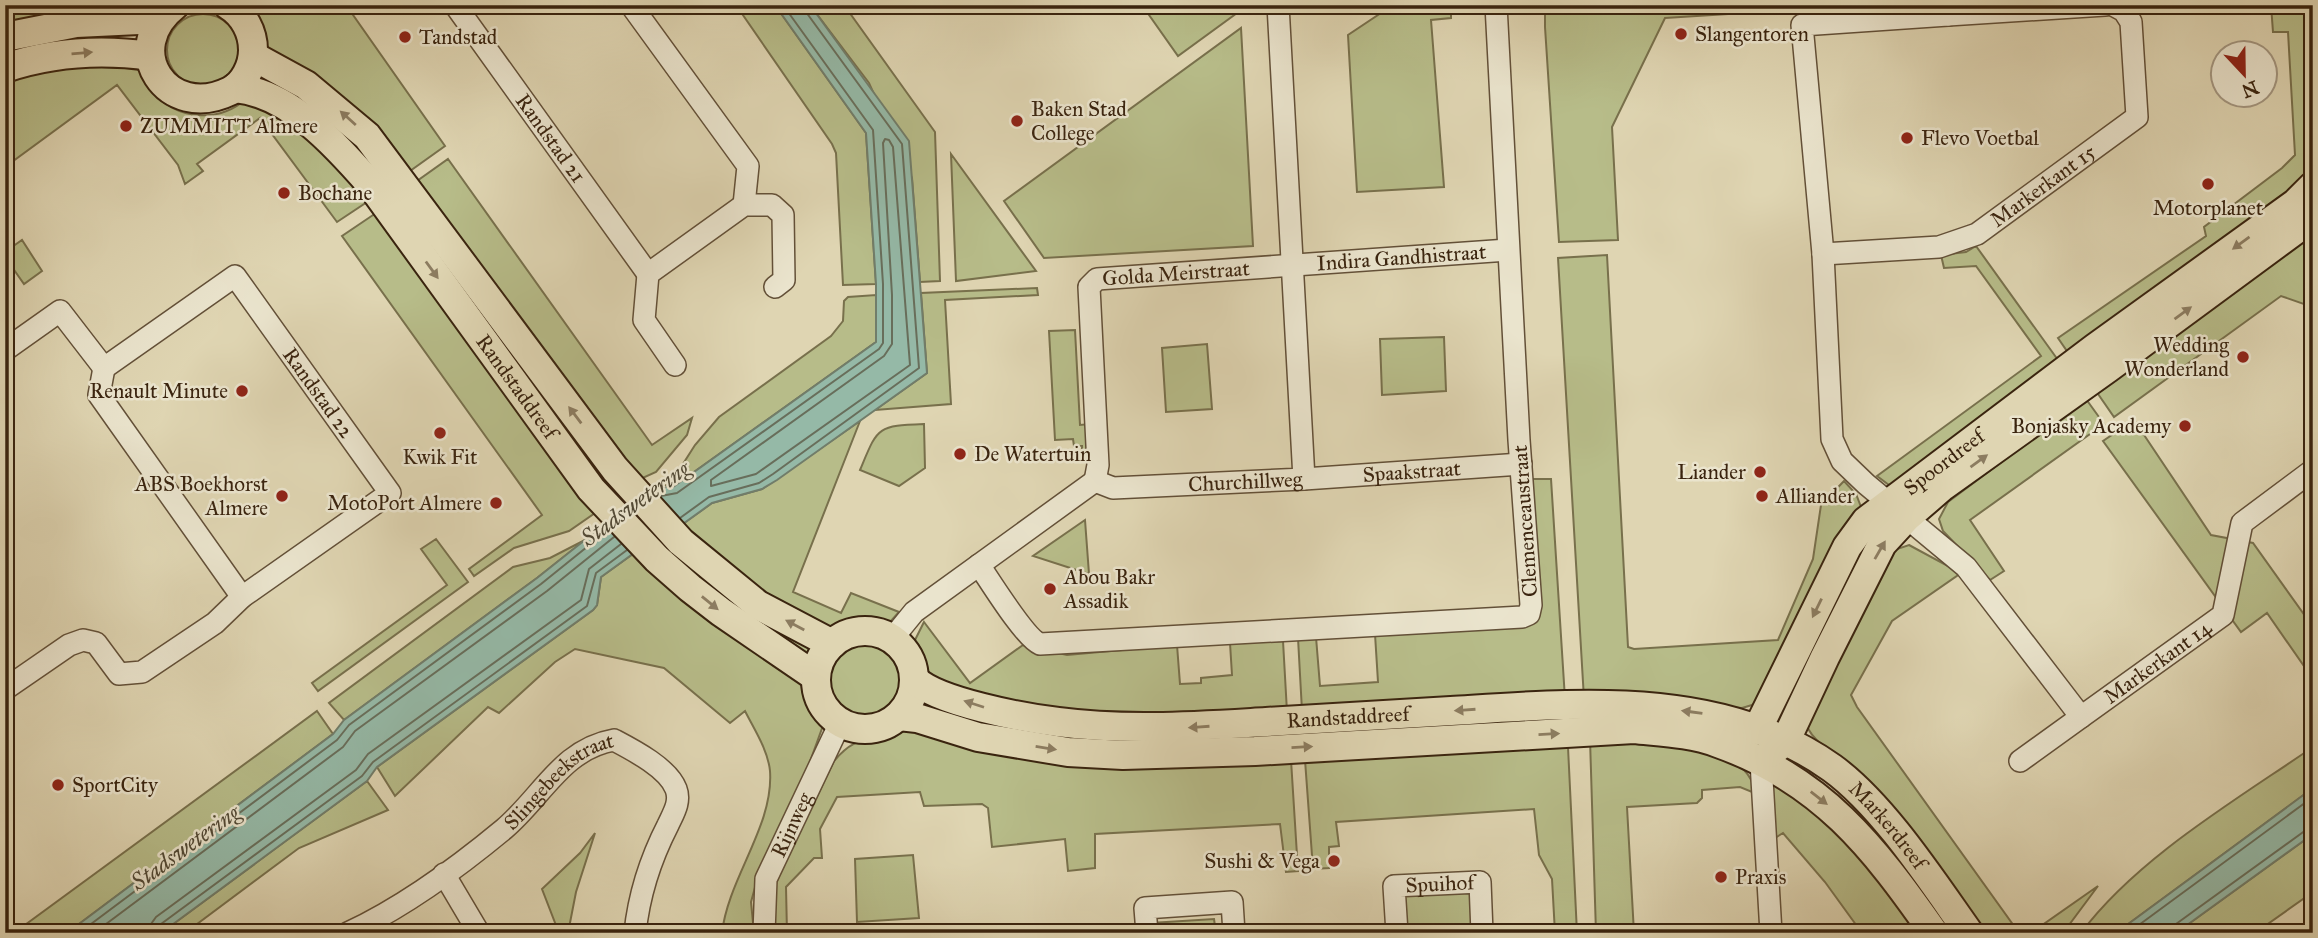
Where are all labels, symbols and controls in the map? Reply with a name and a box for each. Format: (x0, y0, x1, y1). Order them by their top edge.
place label: Slangentoren (1695, 21, 1809, 47)
place label: Tandstad (419, 24, 498, 50)
marker: Slangentoren (1673, 26, 1689, 42)
marker: Tandstad (397, 29, 413, 45)
north arrow (2210, 38, 2280, 108)
one-way arrow (71, 47, 93, 58)
text: N (2238, 76, 2262, 103)
street label: Randstad 21 (510, 89, 591, 188)
place label: Baken Stad College (1031, 96, 1127, 146)
one-way arrow (339, 111, 356, 126)
place label: ZUMMITT Almere (140, 113, 318, 139)
marker: Baken Stad College (1009, 113, 1025, 129)
marker: ZUMMITT Almere (118, 118, 134, 134)
place label: Flevo Voetbal (1921, 125, 2039, 151)
marker: Flevo Voetbal (1899, 130, 1915, 146)
street label: Markerkant 15 (1985, 139, 2101, 233)
marker: Motorplanet (2200, 176, 2216, 192)
place label: Bochane (298, 180, 372, 206)
marker: Bochane (276, 185, 292, 201)
place label: Motorplanet (2153, 195, 2264, 221)
one-way arrow (2232, 236, 2250, 251)
street label: Indira Gandhistraat (1316, 239, 1488, 276)
street label: Golda Meirstraat (1101, 255, 1251, 292)
one-way arrow (425, 261, 439, 279)
one-way arrow (2174, 307, 2192, 321)
street label: Randstaddreef (470, 329, 565, 447)
place label: Wedding Wonderland (2124, 332, 2229, 382)
street label: Randstad 22 (277, 342, 360, 444)
marker: Wedding Wonderland (2235, 349, 2251, 365)
place label: Renault Minute (90, 378, 228, 404)
marker: Renault Minute (234, 383, 250, 399)
one-way arrow (567, 406, 582, 424)
place label: Bonjasky Academy (2011, 413, 2172, 439)
marker: Bonjasky Academy (2177, 418, 2193, 434)
street label: Spoordreef (1898, 421, 1992, 501)
marker: Kwik Fit (432, 425, 448, 441)
place label: De Watertuin (974, 441, 1091, 467)
place label: Kwik Fit (403, 444, 478, 470)
street label: Clemenceaustraat (1507, 444, 1543, 598)
marker: De Watertuin (952, 446, 968, 462)
water label: Stadswetering (574, 453, 696, 553)
one-way arrow (1970, 454, 1988, 468)
street label: Spaakstraat (1362, 455, 1462, 488)
place label: Liander (1677, 459, 1746, 485)
marker: Liander (1752, 464, 1768, 480)
street label: Churchillweg (1187, 466, 1303, 497)
place label: ABS Boekhorst Almere (134, 471, 269, 521)
place label: Alliander (1775, 483, 1855, 509)
marker: ABS Boekhorst Almere (274, 488, 290, 504)
marker: Alliander (1754, 488, 1770, 504)
place label: MotoPort Almere (327, 490, 482, 516)
marker: MotoPort Almere (488, 495, 504, 511)
one-way arrow (1874, 541, 1886, 560)
place label: Abou Bakr Assadik (1063, 564, 1155, 614)
marker: Abou Bakr Assadik (1042, 581, 1058, 597)
one-way arrow (701, 595, 718, 610)
one-way arrow (1811, 598, 1823, 618)
street label: Markerkant 14 (2099, 614, 2217, 710)
one-way arrow (785, 619, 805, 631)
one-way arrow (963, 699, 984, 709)
street label: Randstaddreef (1286, 700, 1413, 734)
one-way arrow (1454, 705, 1476, 716)
one-way arrow (1681, 706, 1703, 717)
one-way arrow (1188, 721, 1210, 732)
street label: Slingebeekstraat (499, 727, 617, 836)
one-way arrow (1539, 728, 1561, 739)
one-way arrow (1291, 742, 1313, 753)
one-way arrow (1035, 743, 1057, 754)
place label: SportCity (72, 772, 159, 798)
street label: Markerdreef (1843, 776, 1934, 877)
marker: SportCity (50, 777, 66, 793)
street label: Rijnweg (765, 788, 818, 862)
one-way arrow (1810, 790, 1828, 804)
water label: Stadswetering (124, 797, 246, 897)
place label: Sushi & Vega (1204, 848, 1320, 874)
marker: Sushi & Vega (1326, 853, 1342, 869)
place label: Praxis (1735, 864, 1786, 890)
street label: Spuihof (1405, 869, 1478, 898)
marker: Praxis (1713, 869, 1729, 885)

